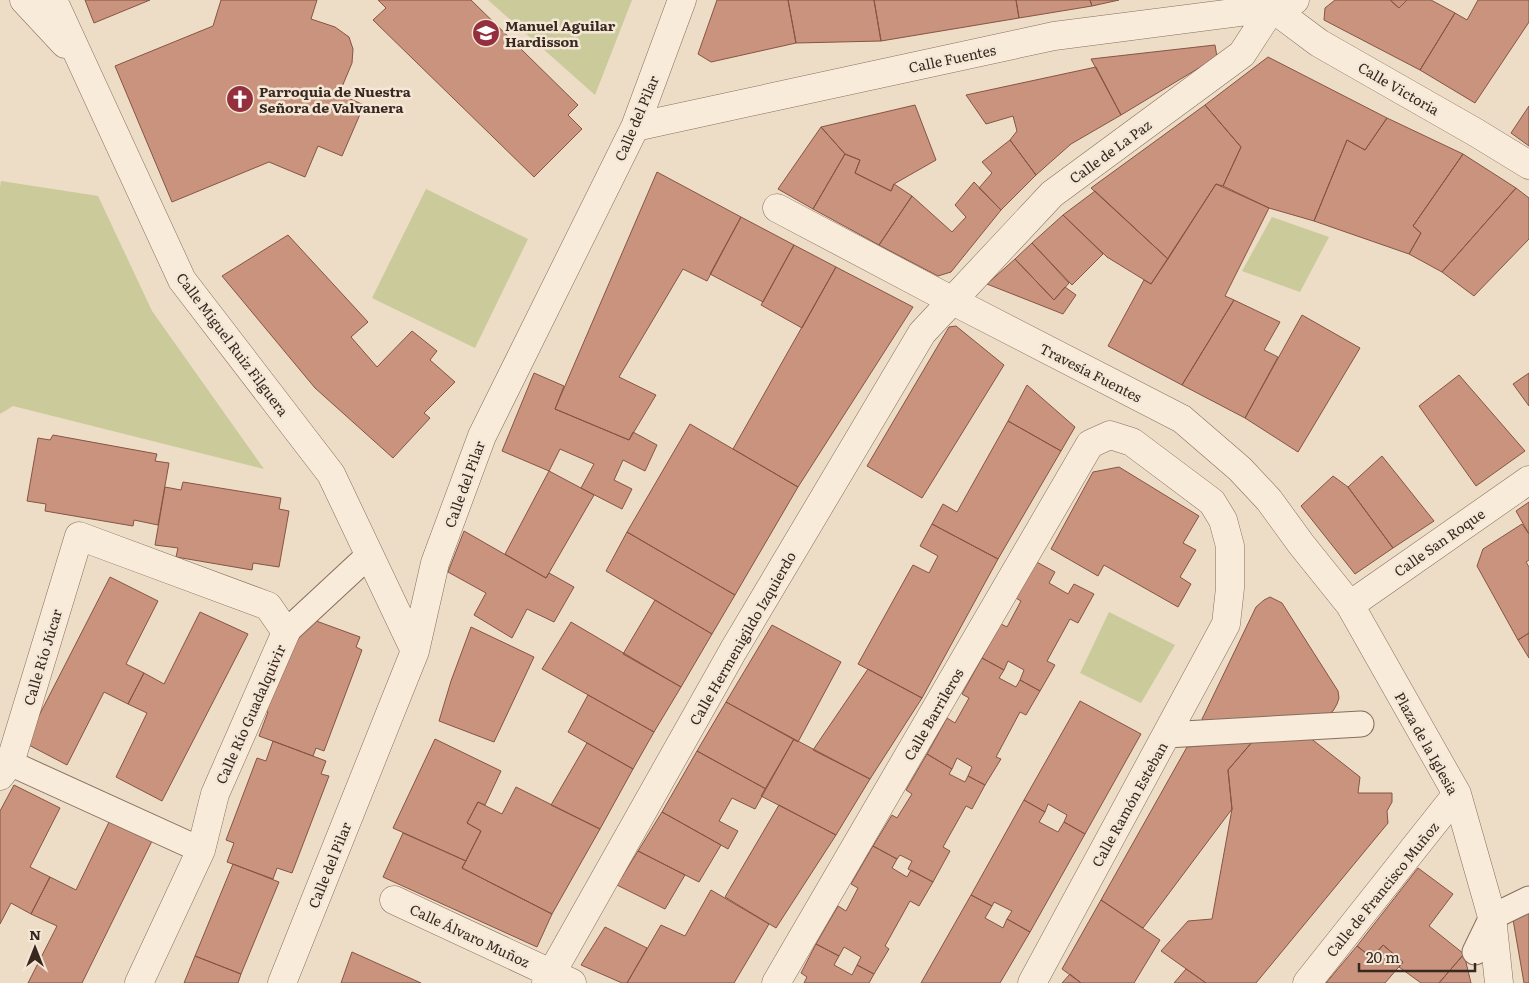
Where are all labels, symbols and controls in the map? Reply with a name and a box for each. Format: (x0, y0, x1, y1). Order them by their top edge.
place label: Manuel Aguilar Hardisson (505, 15, 616, 51)
school or university icon: Manuel Aguilar Hardisson (471, 18, 501, 48)
street label: Calle Fuentes (907, 39, 997, 77)
street label: Calle Victoria (1355, 57, 1444, 120)
street label: Calle del Pilar (609, 72, 663, 164)
place label: Parroquia de Nuestra Señora de Valvanera (259, 81, 412, 117)
church icon: Parroquia de Nuestra Señora de Valvanera (225, 84, 255, 114)
street label: Calle de La Paz (1065, 114, 1155, 188)
street label: Calle Miguel Ruiz Filguera (172, 268, 294, 420)
street label: Travesía Fuentes (1037, 338, 1145, 406)
street label: Calle del Pilar (439, 437, 489, 530)
street label: Calle San Roque (1390, 503, 1488, 581)
street label: Calle Hermenigildo Izquierdo (684, 548, 800, 728)
street label: Calle Río Júcar (18, 606, 66, 708)
street label: Calle Río Guadalquivir (210, 641, 290, 787)
street label: Calle Barrileros (898, 664, 968, 764)
street label: Plaza de la Iglesia (1390, 688, 1464, 798)
street label: Calle Ramón Esteban (1086, 738, 1172, 870)
street label: Calle de Francisco Muñoz (1321, 817, 1443, 961)
street label: Calle del Pilar (303, 819, 356, 911)
street label: Calle Álvaro Muñoz (407, 898, 533, 972)
north arrow (10, 923, 60, 973)
text: N (29, 924, 41, 944)
scale bar (1359, 940, 1475, 972)
text: 20 m (1366, 945, 1400, 968)

